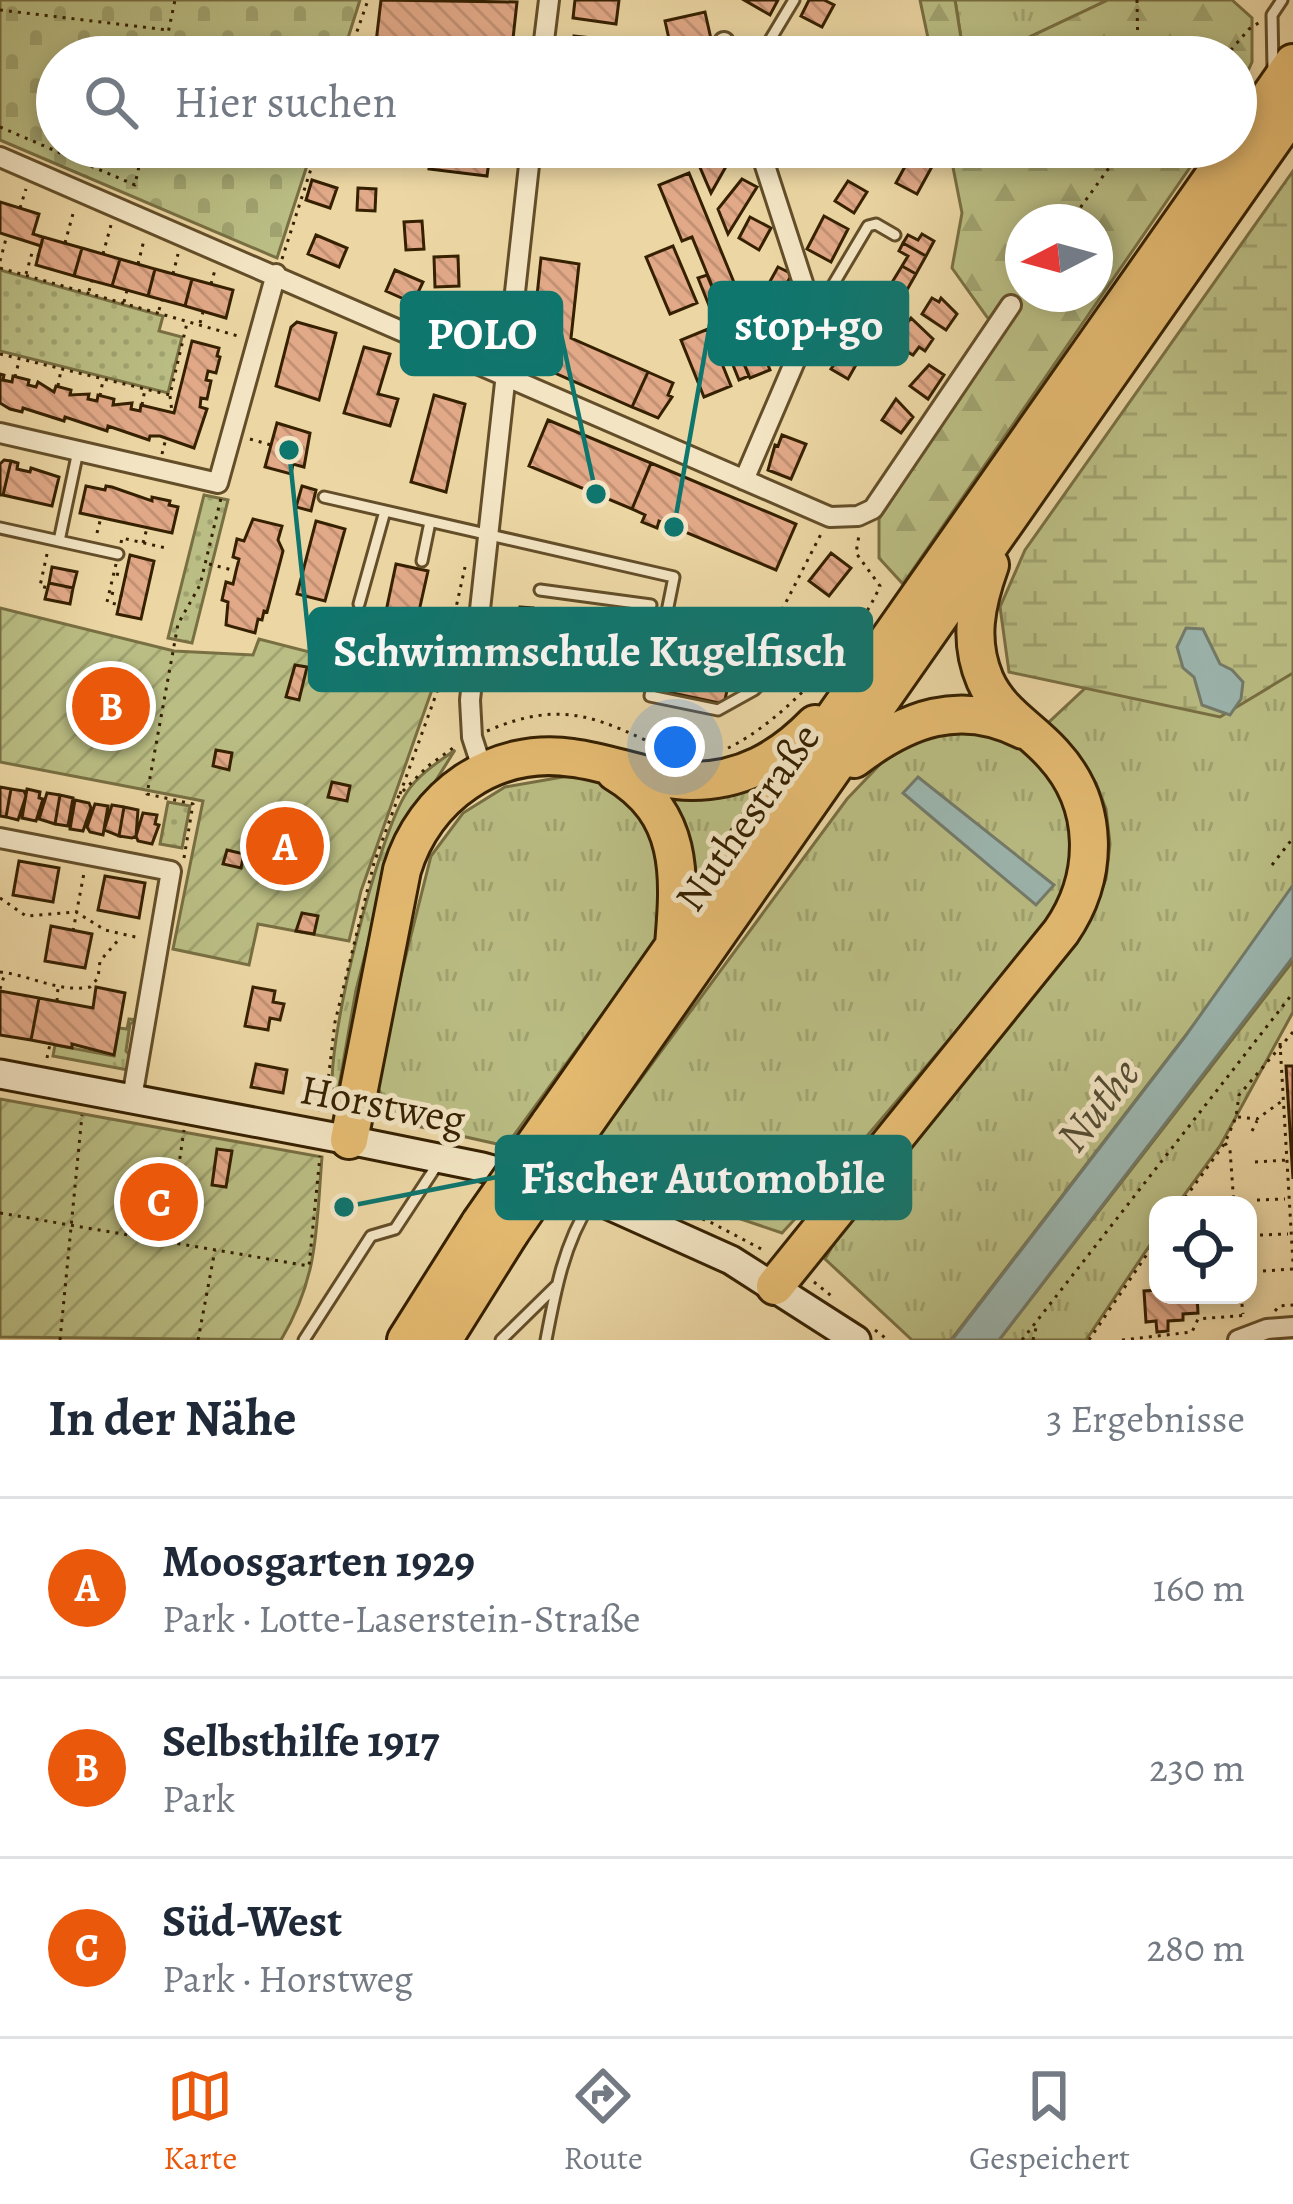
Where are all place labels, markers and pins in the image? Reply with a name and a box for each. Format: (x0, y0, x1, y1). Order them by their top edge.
callout: stop+go (710, 283, 907, 364)
callout: POLO (402, 293, 561, 374)
callout: Schwimmschule Kugelfisch (310, 609, 871, 690)
pin: B (72, 661, 150, 751)
pin: A (246, 801, 324, 891)
callout: Fischer Automobile (497, 1137, 910, 1218)
pin: C (120, 1157, 198, 1247)

